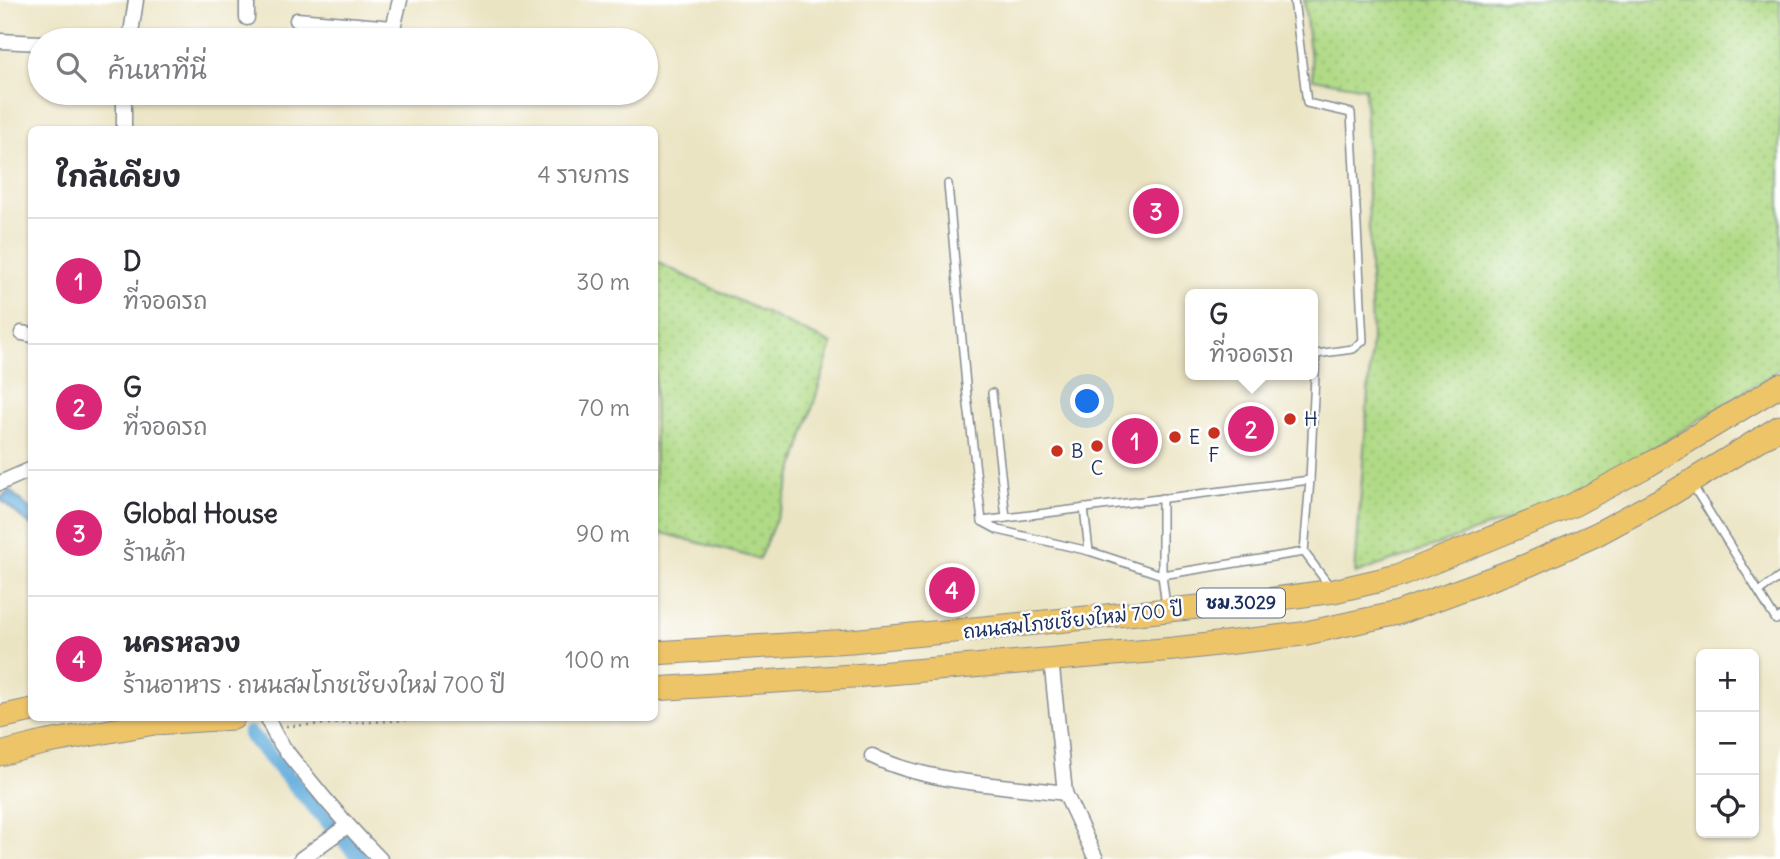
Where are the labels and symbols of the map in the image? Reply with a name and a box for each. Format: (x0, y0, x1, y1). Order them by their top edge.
pin: 3 (1133, 185, 1179, 237)
your location (1070, 384, 1104, 418)
pin: 2 (1228, 403, 1274, 455)
place label: H (1304, 407, 1318, 431)
marker: H (1282, 411, 1298, 427)
pin: 1 (1112, 415, 1158, 467)
place label: E (1189, 425, 1200, 449)
marker: F (1206, 425, 1222, 441)
marker: E (1167, 429, 1183, 445)
marker: C (1089, 438, 1105, 454)
place label: B (1071, 439, 1083, 463)
marker: B (1049, 443, 1065, 459)
place label: F (1209, 443, 1220, 467)
place label: C (1091, 456, 1103, 480)
pin: 4 (929, 564, 975, 616)
road number: ชม.3029 (1197, 588, 1285, 618)
street label: ถนนสมโภชเชียงใหม่ 700 ปี (962, 596, 1184, 644)

